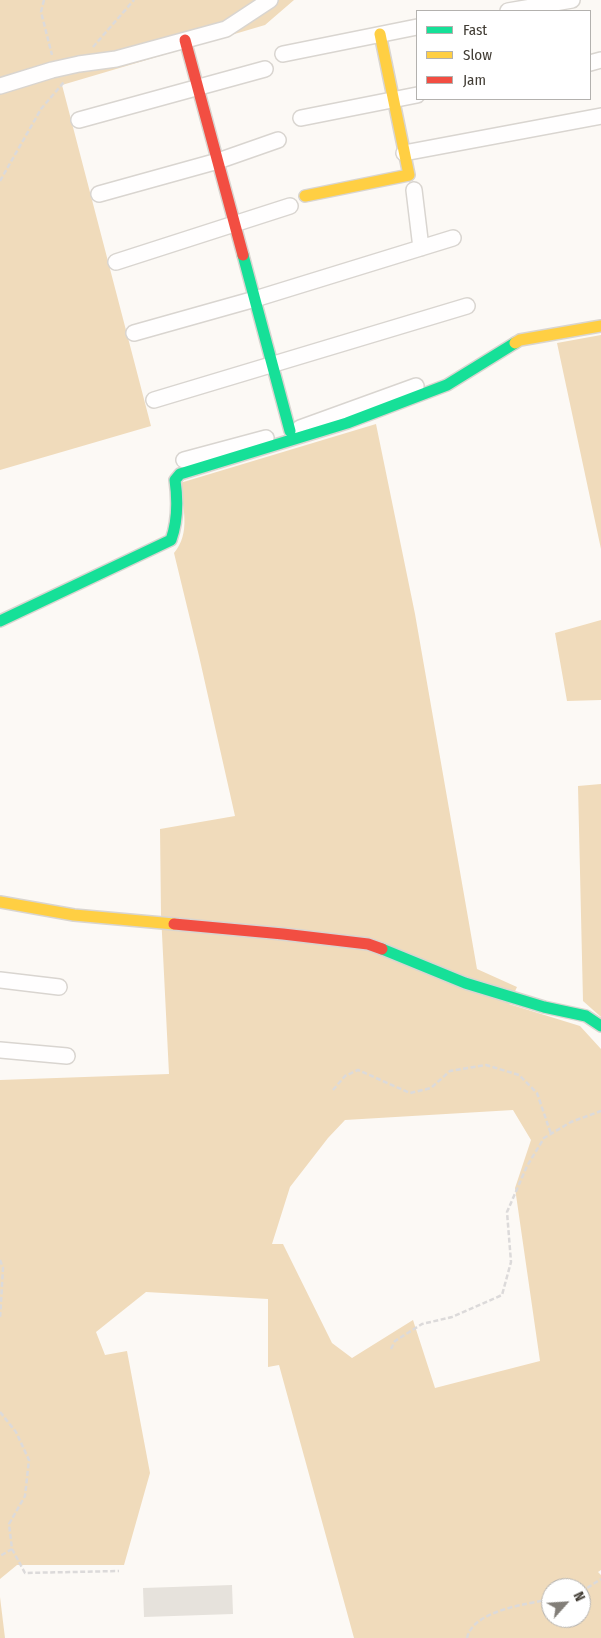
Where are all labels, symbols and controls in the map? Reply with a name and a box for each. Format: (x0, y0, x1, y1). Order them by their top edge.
legend (416, 10, 591, 100)
text: Fast (463, 21, 487, 39)
text: Slow (463, 46, 492, 64)
text: Jam (463, 71, 486, 89)
north arrow (541, 1578, 591, 1628)
text: N (570, 1589, 589, 1604)

